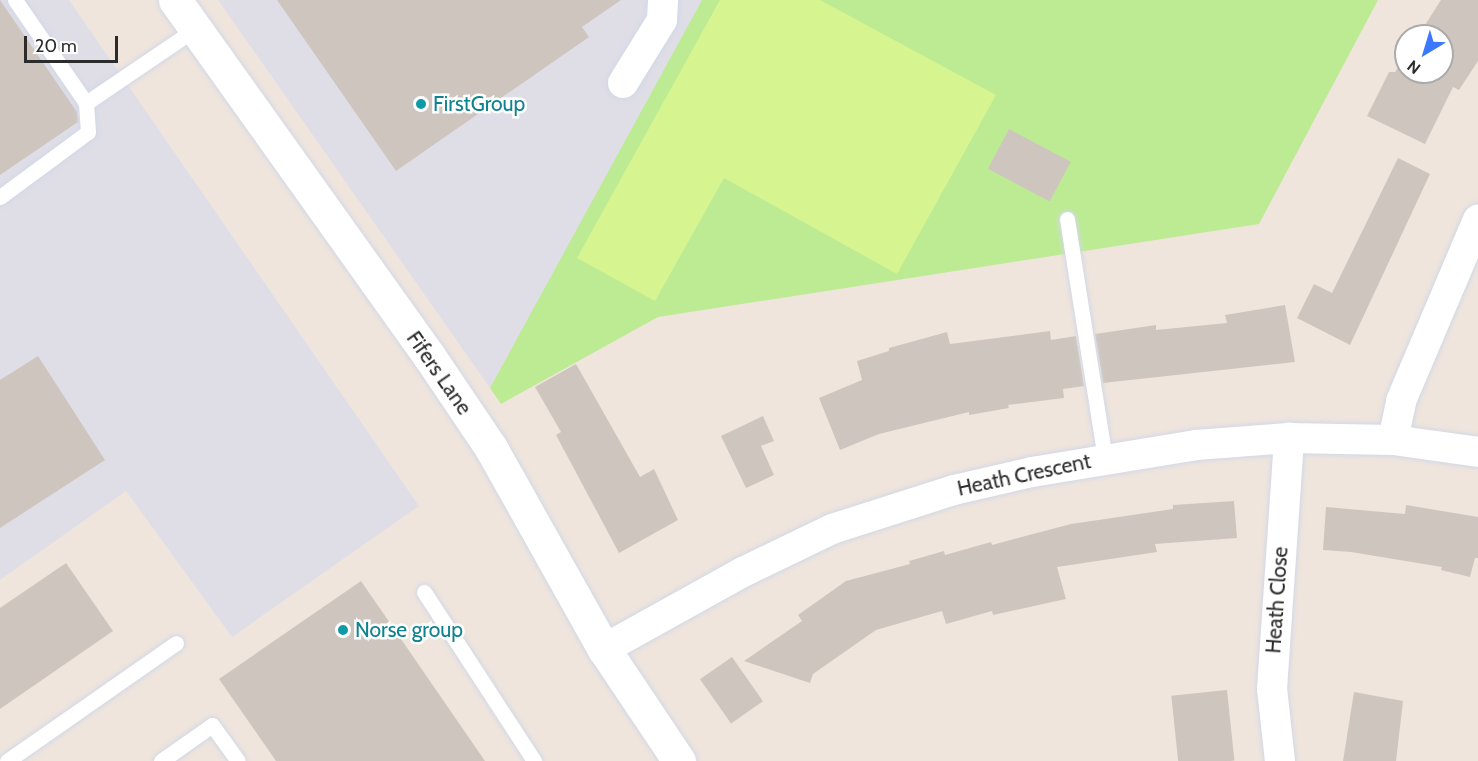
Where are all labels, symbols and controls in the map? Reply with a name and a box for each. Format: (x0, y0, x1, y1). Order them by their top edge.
scale bar (27, 24, 122, 62)
north arrow (1394, 24, 1454, 84)
text: 20 m (35, 35, 77, 57)
text: N (1404, 56, 1424, 78)
place label: FirstGroup (433, 91, 525, 117)
marker: FirstGroup (414, 97, 428, 111)
street label: Fifers Lane (401, 326, 477, 420)
street label: Heath Crescent (955, 449, 1093, 501)
street label: Heath Close (1261, 546, 1293, 654)
place label: Norse group (355, 617, 463, 643)
marker: Norse group (336, 623, 350, 637)

